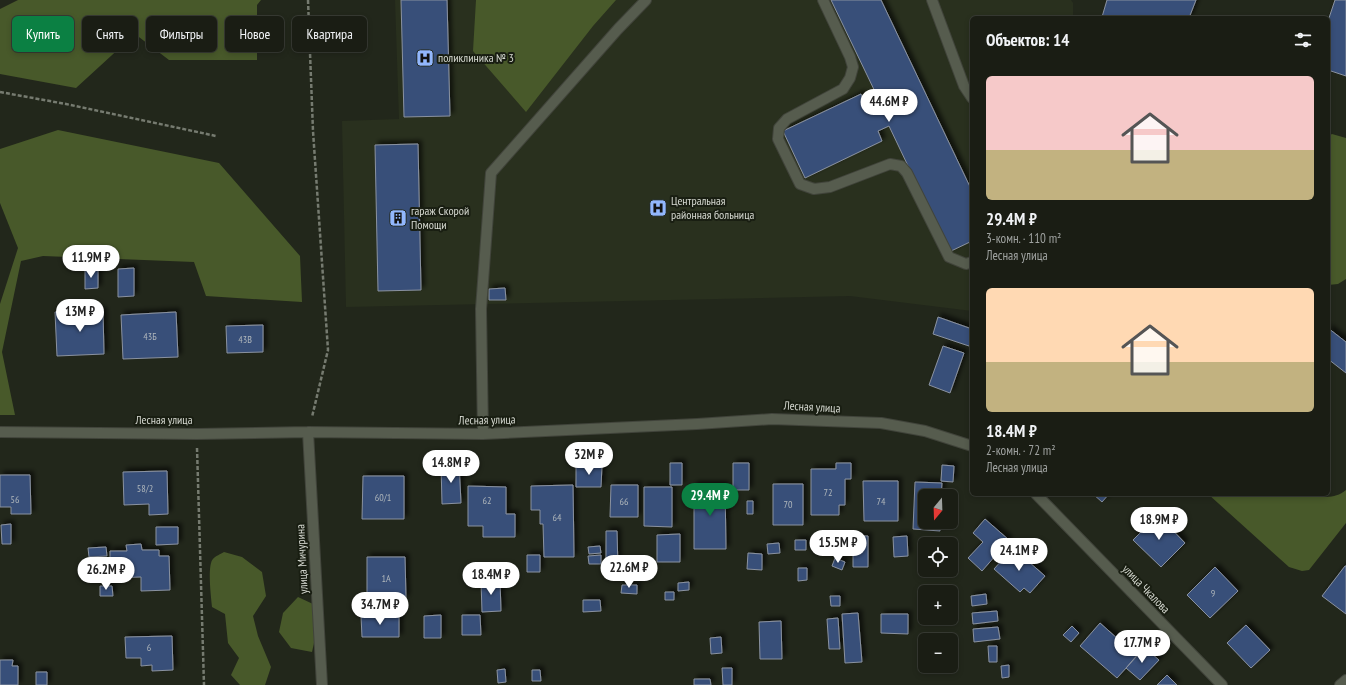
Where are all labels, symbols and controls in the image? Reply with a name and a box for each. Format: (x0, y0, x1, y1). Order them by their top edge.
chip: Купить (12, 16, 74, 52)
chip: Снять (82, 16, 138, 52)
chip: Фильтры (146, 16, 217, 52)
chip: Новое (225, 16, 284, 52)
chip: Квартира (292, 16, 367, 52)
text: Объектов: 14 (986, 29, 1069, 51)
icon: filters (1292, 29, 1314, 51)
hospital icon: поликлиника № 3 (415, 48, 435, 68)
place label: поликлиника № 3 (438, 50, 514, 65)
pin: 44.6M ₽ (852, 89, 926, 123)
text: 44.6M ₽ (870, 93, 908, 110)
icon: home (1114, 102, 1186, 174)
place label: Центральная районная больница (671, 193, 754, 222)
hospital icon: Центральная районная больница (648, 198, 668, 218)
place label: гараж Скорой Помощи (411, 203, 469, 232)
building icon: гараж Скорой Помощи (388, 208, 408, 228)
text: 29.4M ₽ (986, 208, 1037, 230)
text: 3-комн. · 110 m² (986, 230, 1061, 247)
pin: 11.9M ₽ (54, 245, 128, 279)
text: Лесная улица (986, 247, 1048, 264)
text: 11.9M ₽ (72, 249, 110, 266)
pin: 13M ₽ (52, 299, 108, 333)
text: 13M ₽ (65, 303, 95, 320)
icon: home (1114, 314, 1186, 386)
house number: 43Б (143, 330, 157, 343)
house number: 43В (238, 333, 252, 346)
street label: Лесная улица (782, 397, 841, 415)
street label: Лесная улица (135, 412, 193, 427)
street label: Лесная улица (457, 412, 516, 428)
text: 18.4M ₽ (986, 420, 1037, 442)
pin: 32M ₽ (561, 442, 617, 476)
text: 2-комн. · 72 m² (986, 442, 1056, 459)
text: 32M ₽ (574, 446, 604, 463)
pin: 14.8M ₽ (414, 450, 488, 484)
text: 14.8M ₽ (432, 454, 470, 471)
text: Лесная улица (986, 459, 1048, 476)
house number: 58/2 (137, 482, 153, 495)
pin: 29.4M ₽ (673, 483, 747, 517)
house number: 72 (824, 486, 833, 499)
text: 29.4M ₽ (691, 487, 729, 504)
north arrow (918, 489, 958, 529)
map controls (918, 489, 958, 673)
house number: 60/1 (375, 491, 391, 504)
house number: 56 (11, 493, 20, 506)
house number: 62 (483, 494, 492, 507)
house number: 66 (620, 495, 629, 508)
house number: 74 (877, 495, 886, 508)
house number: 70 (784, 498, 793, 511)
pin: 18.9M ₽ (1122, 507, 1196, 541)
house number: 64 (553, 511, 562, 524)
text: 18.9M ₽ (1140, 511, 1178, 528)
street label: улица Мичурина (292, 524, 311, 594)
pin: 15.5M ₽ (801, 530, 875, 564)
text: 15.5M ₽ (819, 534, 857, 551)
button: locate (918, 537, 958, 577)
pin: 24.1M ₽ (982, 538, 1056, 572)
text: 24.1M ₽ (1000, 542, 1038, 559)
pin: 22.6M ₽ (592, 555, 666, 589)
pin: 26.2M ₽ (69, 557, 143, 591)
text: 22.6M ₽ (610, 559, 648, 576)
text: 26.2M ₽ (87, 561, 125, 578)
street label: улица Чкалова (1119, 561, 1173, 616)
pin: 18.4M ₽ (454, 562, 528, 596)
text: 18.4M ₽ (472, 566, 510, 583)
house number: 1А (381, 572, 391, 585)
button: + (918, 585, 958, 625)
house number: 9 (1211, 587, 1215, 600)
pin: 34.7M ₽ (343, 592, 417, 626)
text: 34.7M ₽ (361, 596, 399, 613)
pin: 17.7M ₽ (1105, 630, 1179, 664)
button: − (918, 633, 958, 673)
text: 17.7M ₽ (1123, 634, 1161, 651)
house number: 6 (147, 641, 152, 654)

